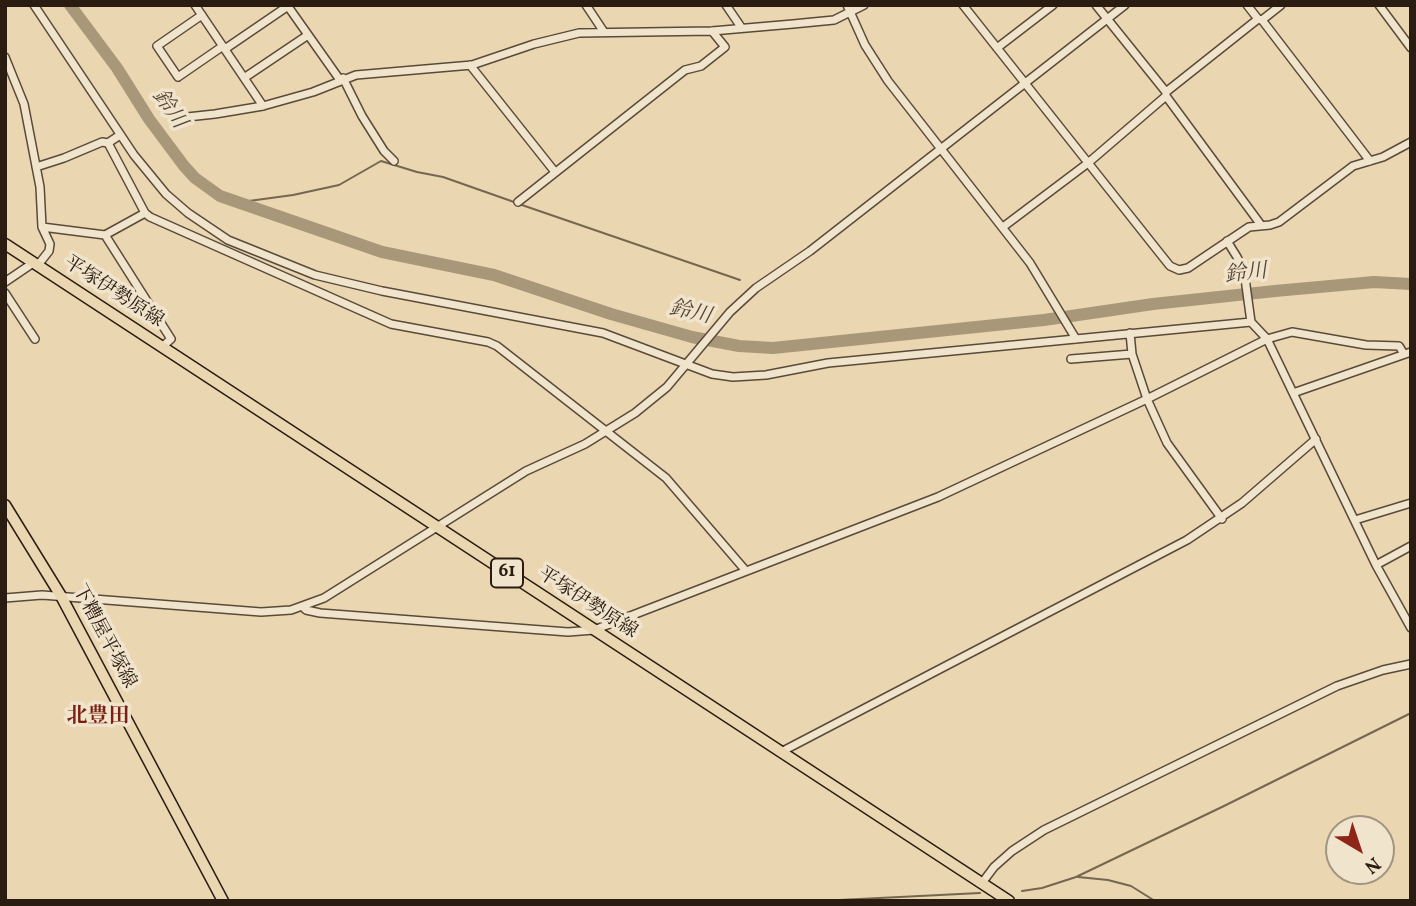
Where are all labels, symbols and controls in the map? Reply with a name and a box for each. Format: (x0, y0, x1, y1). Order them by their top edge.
water label: 鈴川 (146, 86, 190, 134)
street label: 平塚伊勢原線 (59, 252, 167, 334)
water label: 鈴川 (1224, 260, 1268, 290)
water label: 鈴川 (667, 297, 713, 331)
road number: 61 (491, 558, 523, 588)
street label: 平塚伊勢原線 (533, 563, 641, 645)
street label: 下糟屋平塚線 (66, 581, 140, 693)
district label: 北豊田 (67, 705, 129, 731)
north arrow (1325, 815, 1395, 885)
text: N (1358, 850, 1386, 879)

